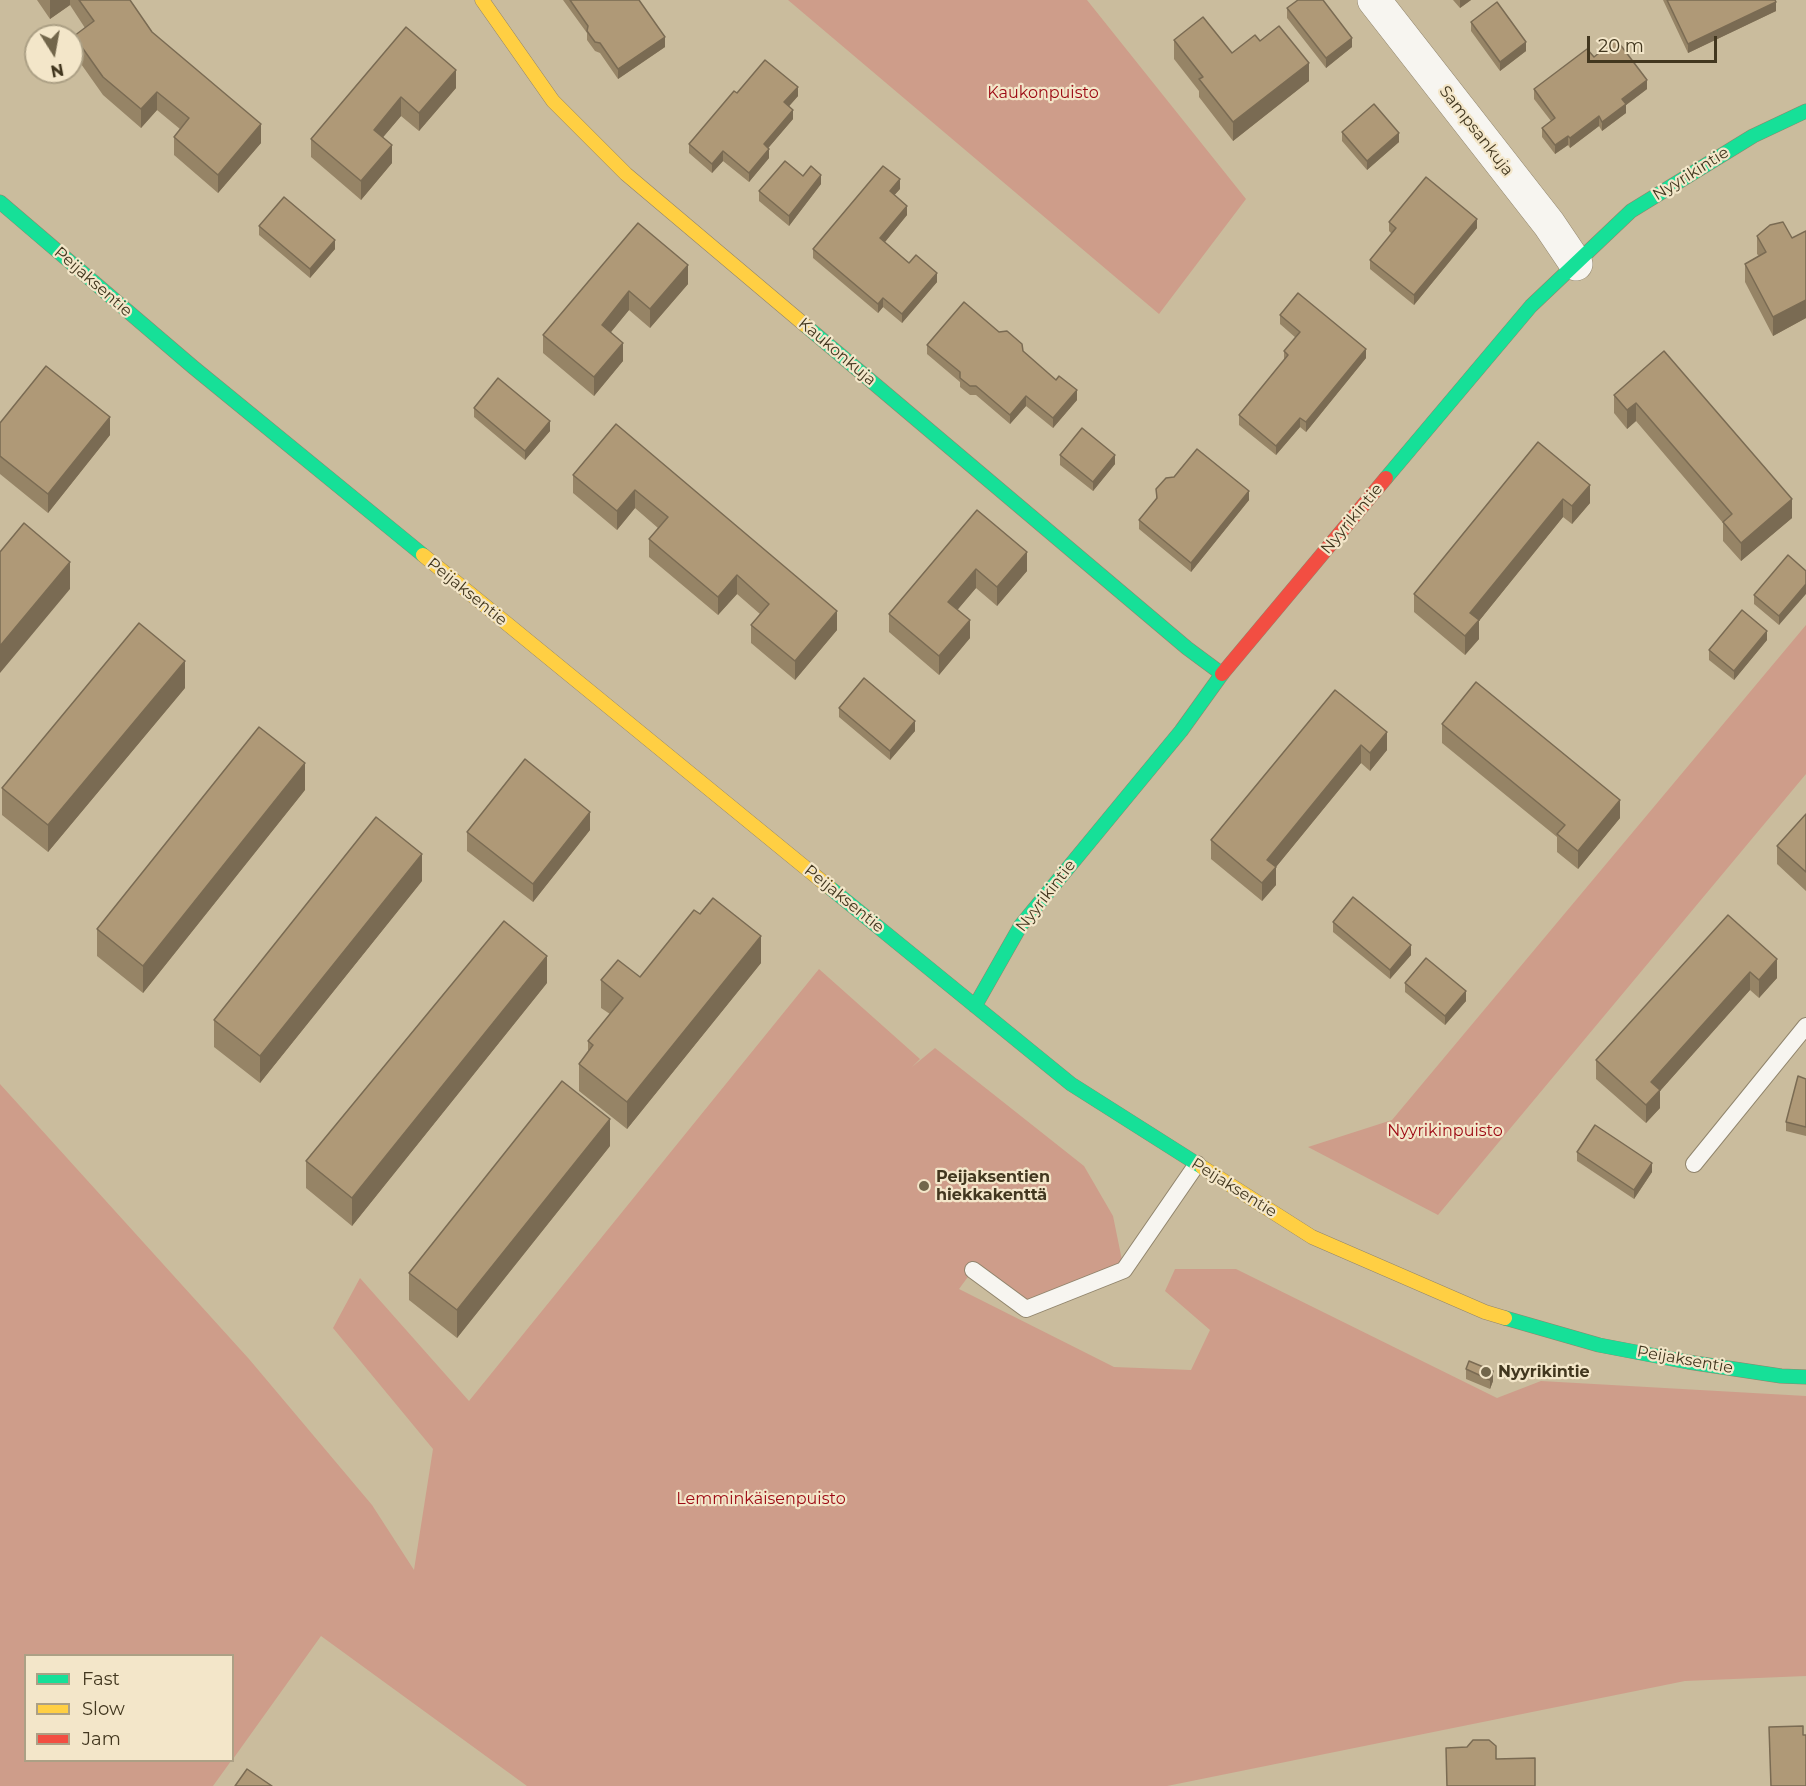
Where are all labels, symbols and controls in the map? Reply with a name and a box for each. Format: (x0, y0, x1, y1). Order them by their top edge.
north arrow (24, 24, 84, 84)
scale bar (1590, 24, 1720, 62)
text: 20 m (1598, 35, 1644, 57)
text: N (49, 60, 65, 81)
street label: Sampsankuja (1435, 82, 1517, 180)
park label: Kaukonpuisto (987, 83, 1099, 103)
street label: Nyyrikintie (1649, 143, 1733, 205)
street label: Peijaksentie (50, 243, 136, 321)
street label: Kaukonkuja (794, 314, 880, 390)
street label: Nyyrikintie (1317, 480, 1387, 558)
street label: Peijaksentie (423, 554, 511, 630)
street label: Nyyrikintie (1012, 856, 1080, 936)
street label: Peijaksentie (800, 861, 888, 937)
park label: Nyyrikinpuisto (1387, 1121, 1503, 1141)
street label: Peijaksentie (1188, 1154, 1280, 1222)
place label: Peijaksentien hiekkakenttä (936, 1167, 1050, 1205)
marker: Peijaksentien hiekkakenttä (917, 1179, 931, 1193)
street label: Peijaksentie (1636, 1342, 1734, 1378)
place label: Nyyrikintie (1498, 1362, 1590, 1382)
marker: Nyyrikintie (1479, 1365, 1493, 1379)
park label: Lemminkäisenpuisto (676, 1489, 846, 1509)
legend (24, 1654, 234, 1762)
text: Fast (82, 1668, 120, 1690)
text: Slow (82, 1698, 125, 1720)
text: Jam (82, 1728, 121, 1750)

